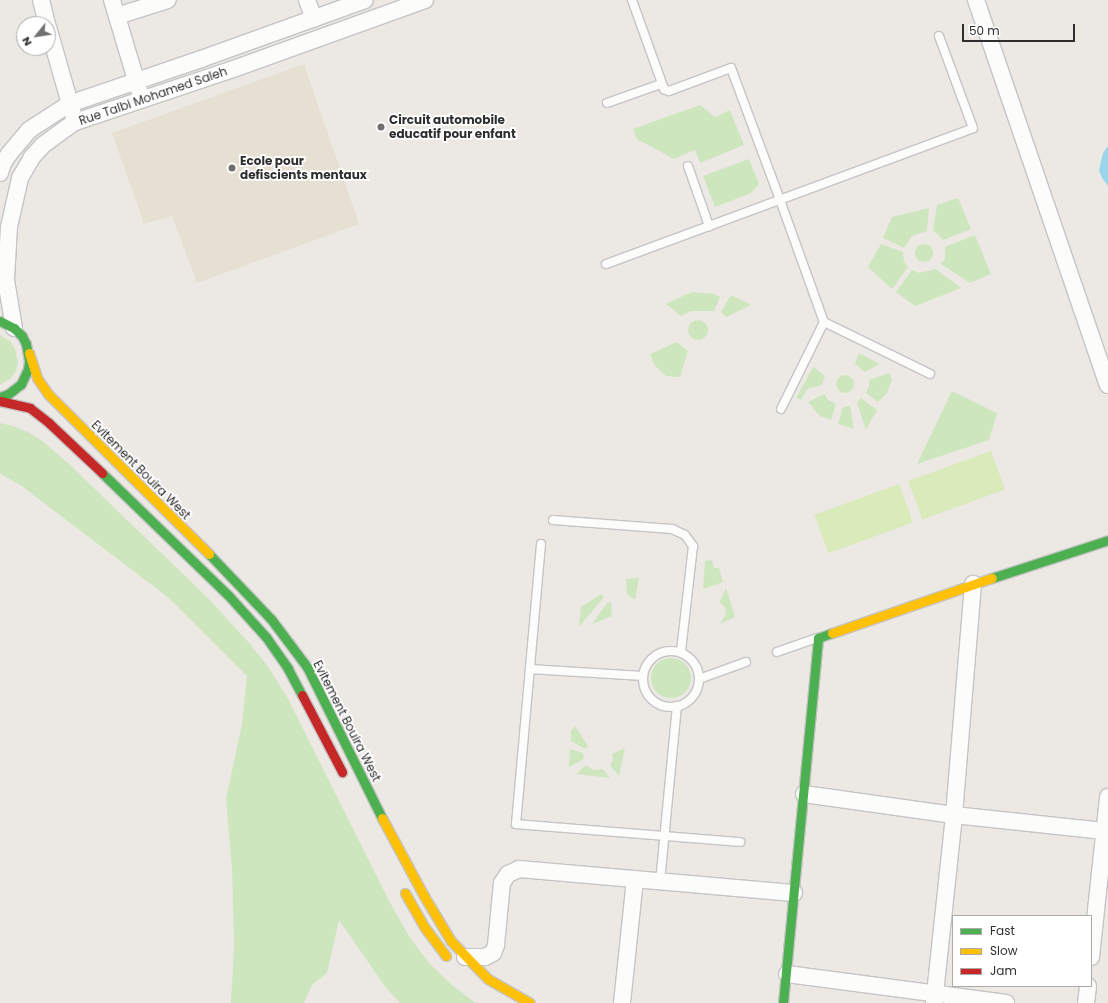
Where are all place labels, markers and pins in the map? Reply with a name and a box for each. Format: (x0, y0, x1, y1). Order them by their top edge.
place label: Circuit automobile educatif pour enfant (389, 113, 516, 141)
marker: Circuit automobile educatif pour enfant (376, 122, 386, 132)
place label: Ecole pour defiscients mentaux (240, 154, 367, 182)
marker: Ecole pour defiscients mentaux (227, 163, 237, 173)

